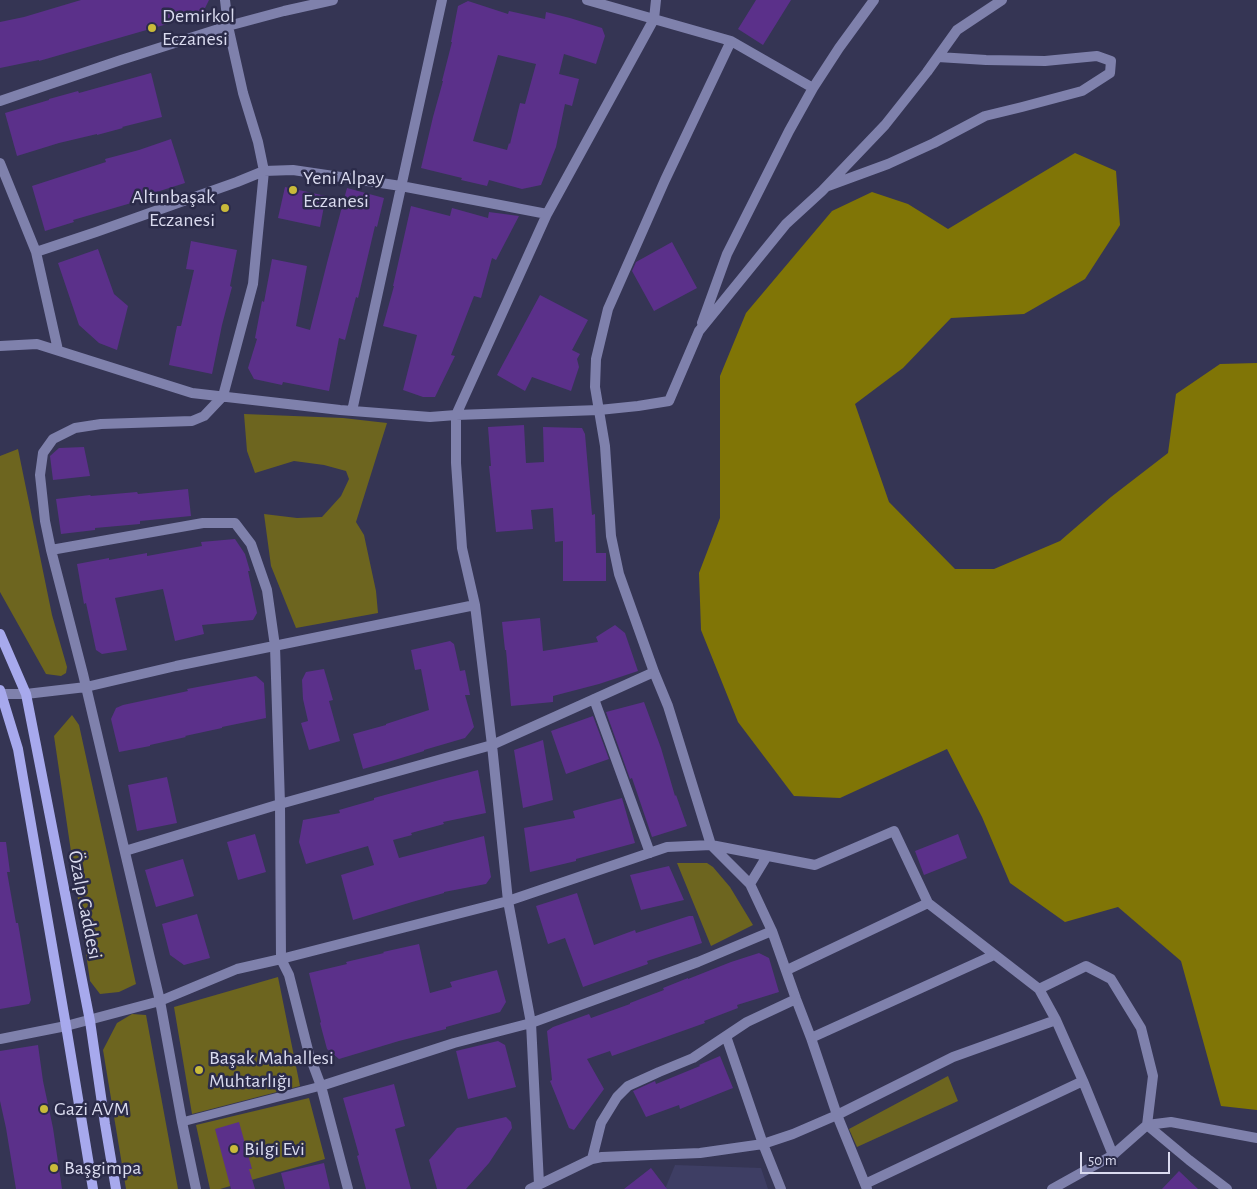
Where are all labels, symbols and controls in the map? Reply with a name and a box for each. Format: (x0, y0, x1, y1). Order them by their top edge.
place label: Demirkol Eczanesi (162, 4, 235, 51)
marker: Demirkol Eczanesi (146, 22, 158, 34)
place label: Yeni Alpay Eczanesi (303, 166, 384, 213)
marker: Yeni Alpay Eczanesi (287, 184, 299, 196)
place label: Altınbaşak Eczanesi (132, 185, 215, 232)
marker: Altınbaşak Eczanesi (219, 202, 231, 214)
street label: Özalp Caddesi (63, 849, 107, 961)
place label: Başak Mahallesi Muhtarlığı (209, 1046, 334, 1093)
marker: Başak Mahallesi Muhtarlığı (193, 1064, 205, 1076)
place label: Gazi AVM (54, 1097, 129, 1121)
marker: Gazi AVM (38, 1103, 50, 1115)
place label: Bilgi Evi (244, 1137, 305, 1161)
scale bar (1082, 1142, 1172, 1174)
marker: Bilgi Evi (228, 1143, 240, 1155)
text: 50 m (1088, 1153, 1117, 1168)
place label: Başgimpa (64, 1156, 141, 1180)
marker: Başgimpa (48, 1162, 60, 1174)

